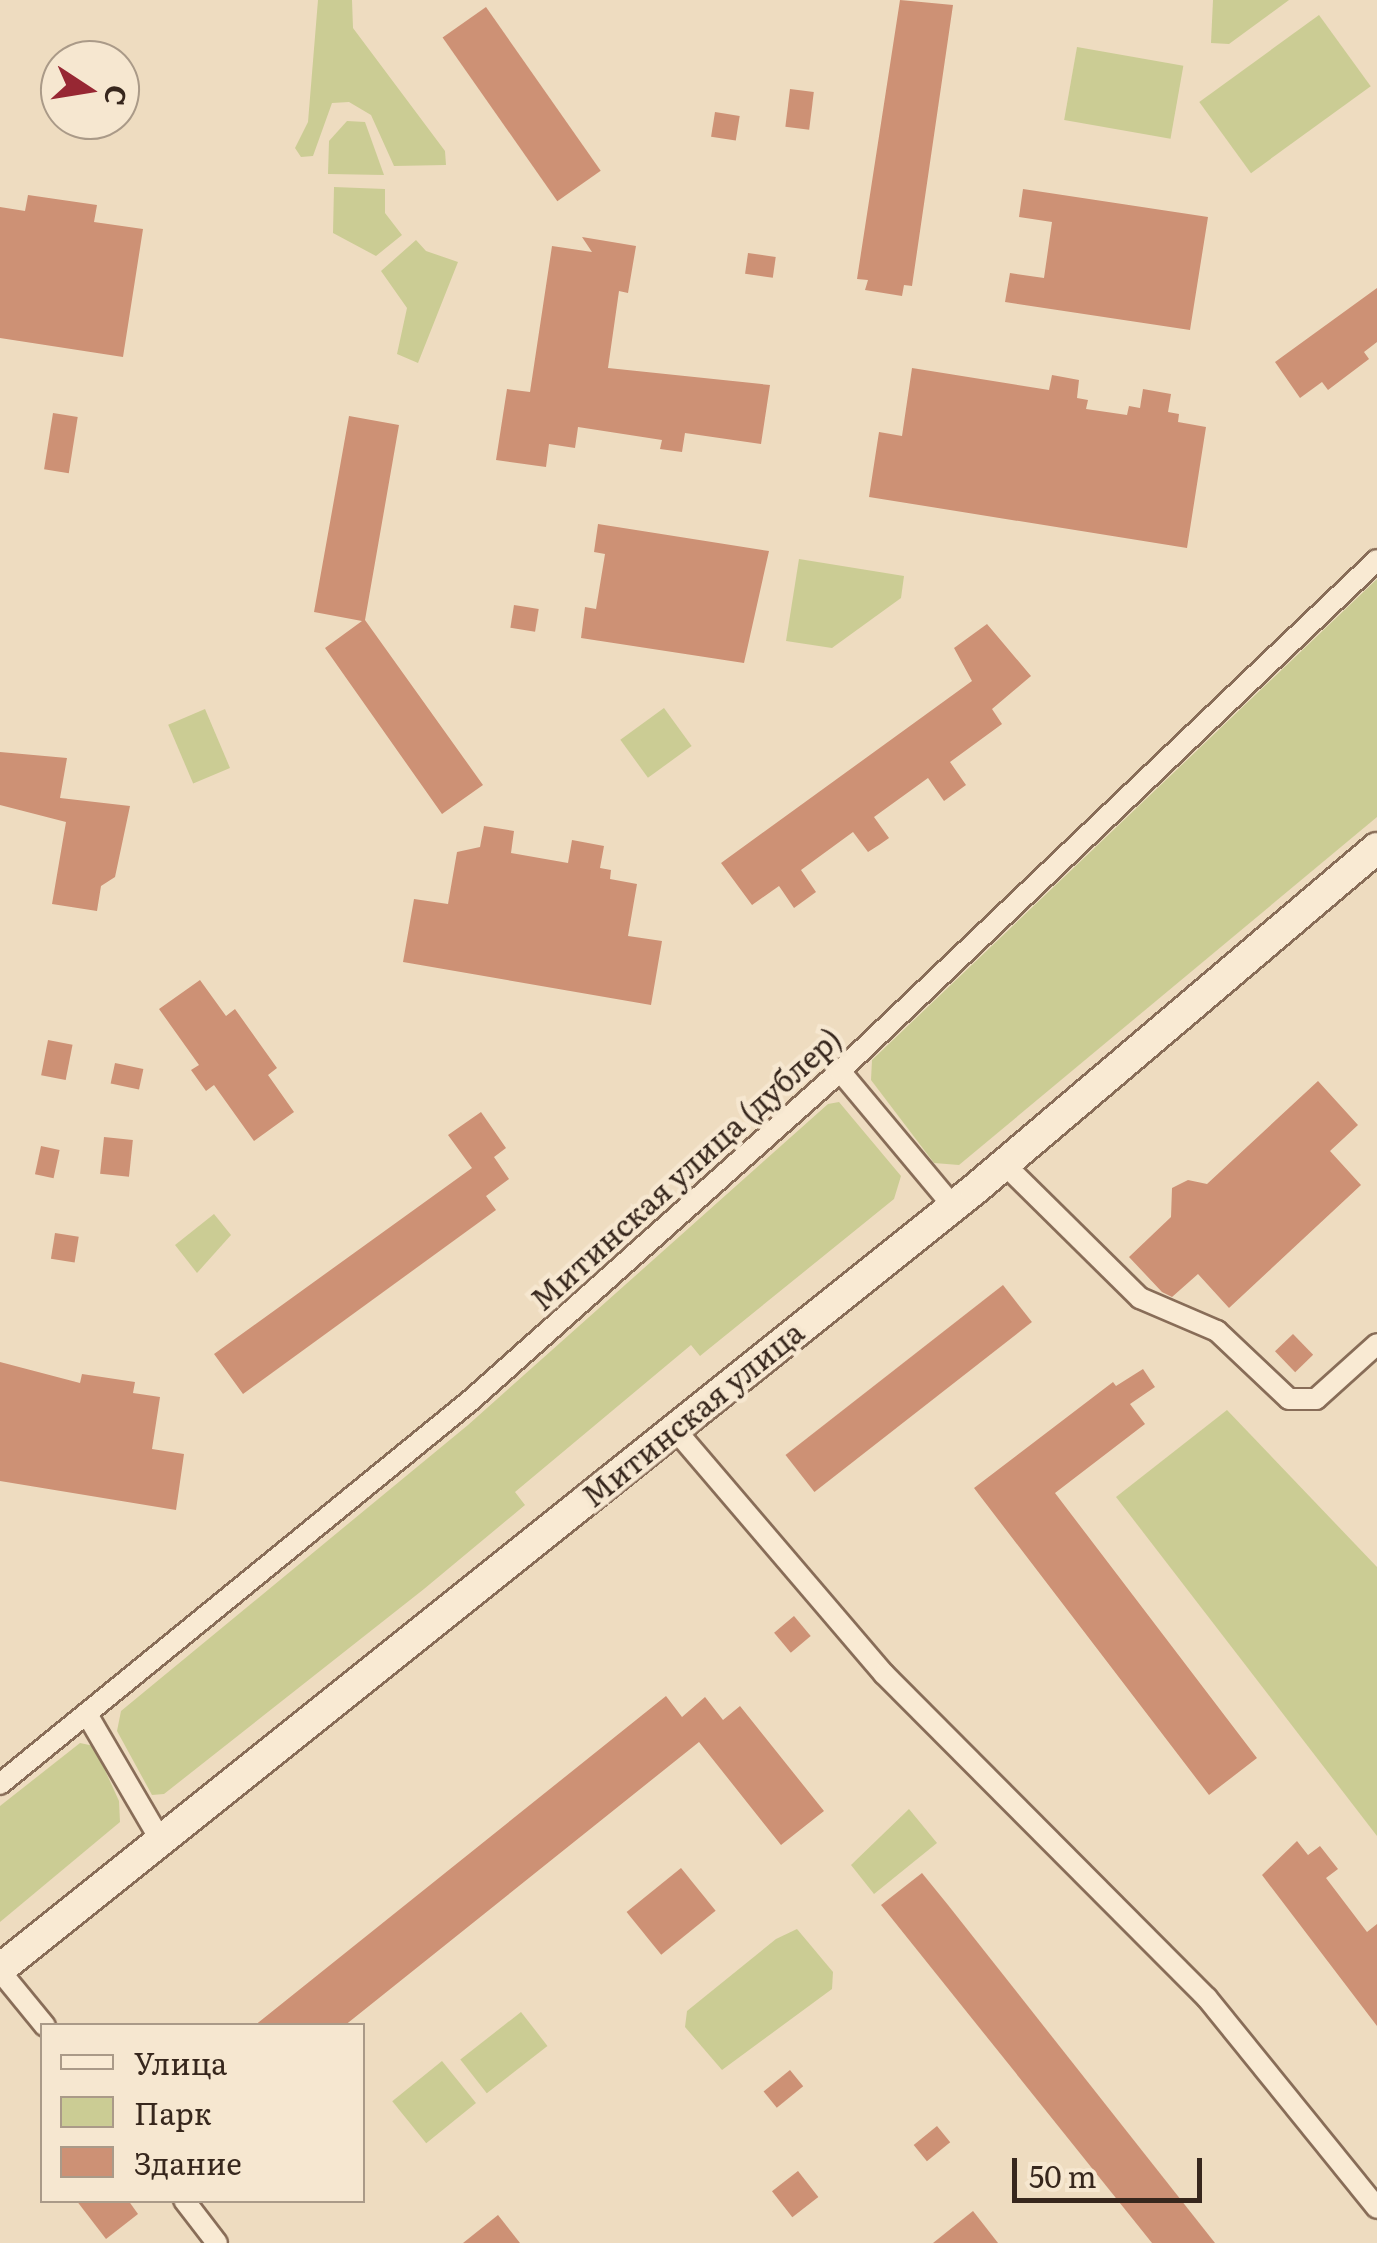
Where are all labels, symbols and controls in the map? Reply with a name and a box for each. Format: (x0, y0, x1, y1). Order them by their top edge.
north arrow (40, 40, 140, 140)
text: С (95, 82, 140, 110)
street label: Митинская улица (дублер) (523, 1019, 847, 1317)
street label: Митинская улица (574, 1313, 810, 1513)
legend (40, 2023, 365, 2203)
text: Улица (134, 2040, 227, 2084)
text: Парк (134, 2090, 212, 2134)
scale bar (1017, 2138, 1207, 2200)
text: Здание (134, 2140, 242, 2184)
text: 50 m (1029, 2153, 1097, 2197)

